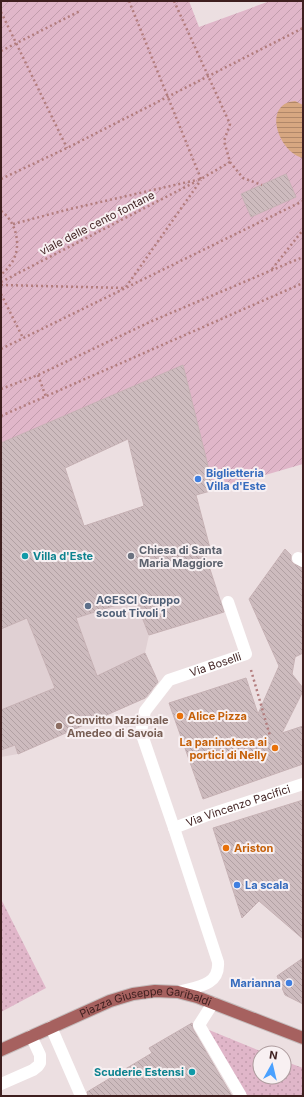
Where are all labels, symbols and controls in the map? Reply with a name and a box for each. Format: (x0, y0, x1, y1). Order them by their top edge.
street label: viale delle cento fontane (37, 188, 157, 258)
place label: Biglietteria Villa d'Este (206, 466, 267, 493)
marker: Biglietteria Villa d'Este (193, 474, 203, 484)
place label: Chiesa di Santa Maria Maggiore (139, 543, 224, 570)
place label: Villa d'Este (33, 549, 94, 563)
marker: Villa d'Este (20, 551, 30, 561)
marker: Chiesa di Santa Maria Maggiore (126, 551, 136, 561)
place label: AGESCI Gruppo scout Tivoli 1 (96, 593, 180, 620)
marker: AGESCI Gruppo scout Tivoli 1 (83, 601, 93, 611)
street label: Via Boselli (188, 649, 243, 680)
place label: Alice Pizza (188, 709, 247, 723)
marker: Alice Pizza (175, 711, 185, 721)
place label: Convitto Nazionale Amedeo di Savoia (67, 713, 169, 740)
marker: Convitto Nazionale Amedeo di Savoia (54, 721, 64, 731)
place label: La paninoteca ai portici di Nelly (180, 735, 267, 762)
marker: La paninoteca ai portici di Nelly (270, 743, 280, 753)
street label: Via Vincenzo Pacifici (184, 782, 292, 830)
place label: Ariston (234, 841, 274, 855)
marker: Ariston (221, 843, 231, 853)
place label: La scala (245, 878, 289, 892)
marker: La scala (232, 880, 242, 890)
place label: Marianna (230, 976, 281, 990)
marker: Marianna (284, 978, 294, 988)
street label: Piazza Giuseppe Garibaldi (77, 984, 213, 1021)
north arrow (252, 1045, 292, 1085)
text: N (268, 1048, 279, 1063)
place label: Scuderie Estensi (94, 1065, 184, 1079)
marker: Scuderie Estensi (187, 1067, 197, 1077)

